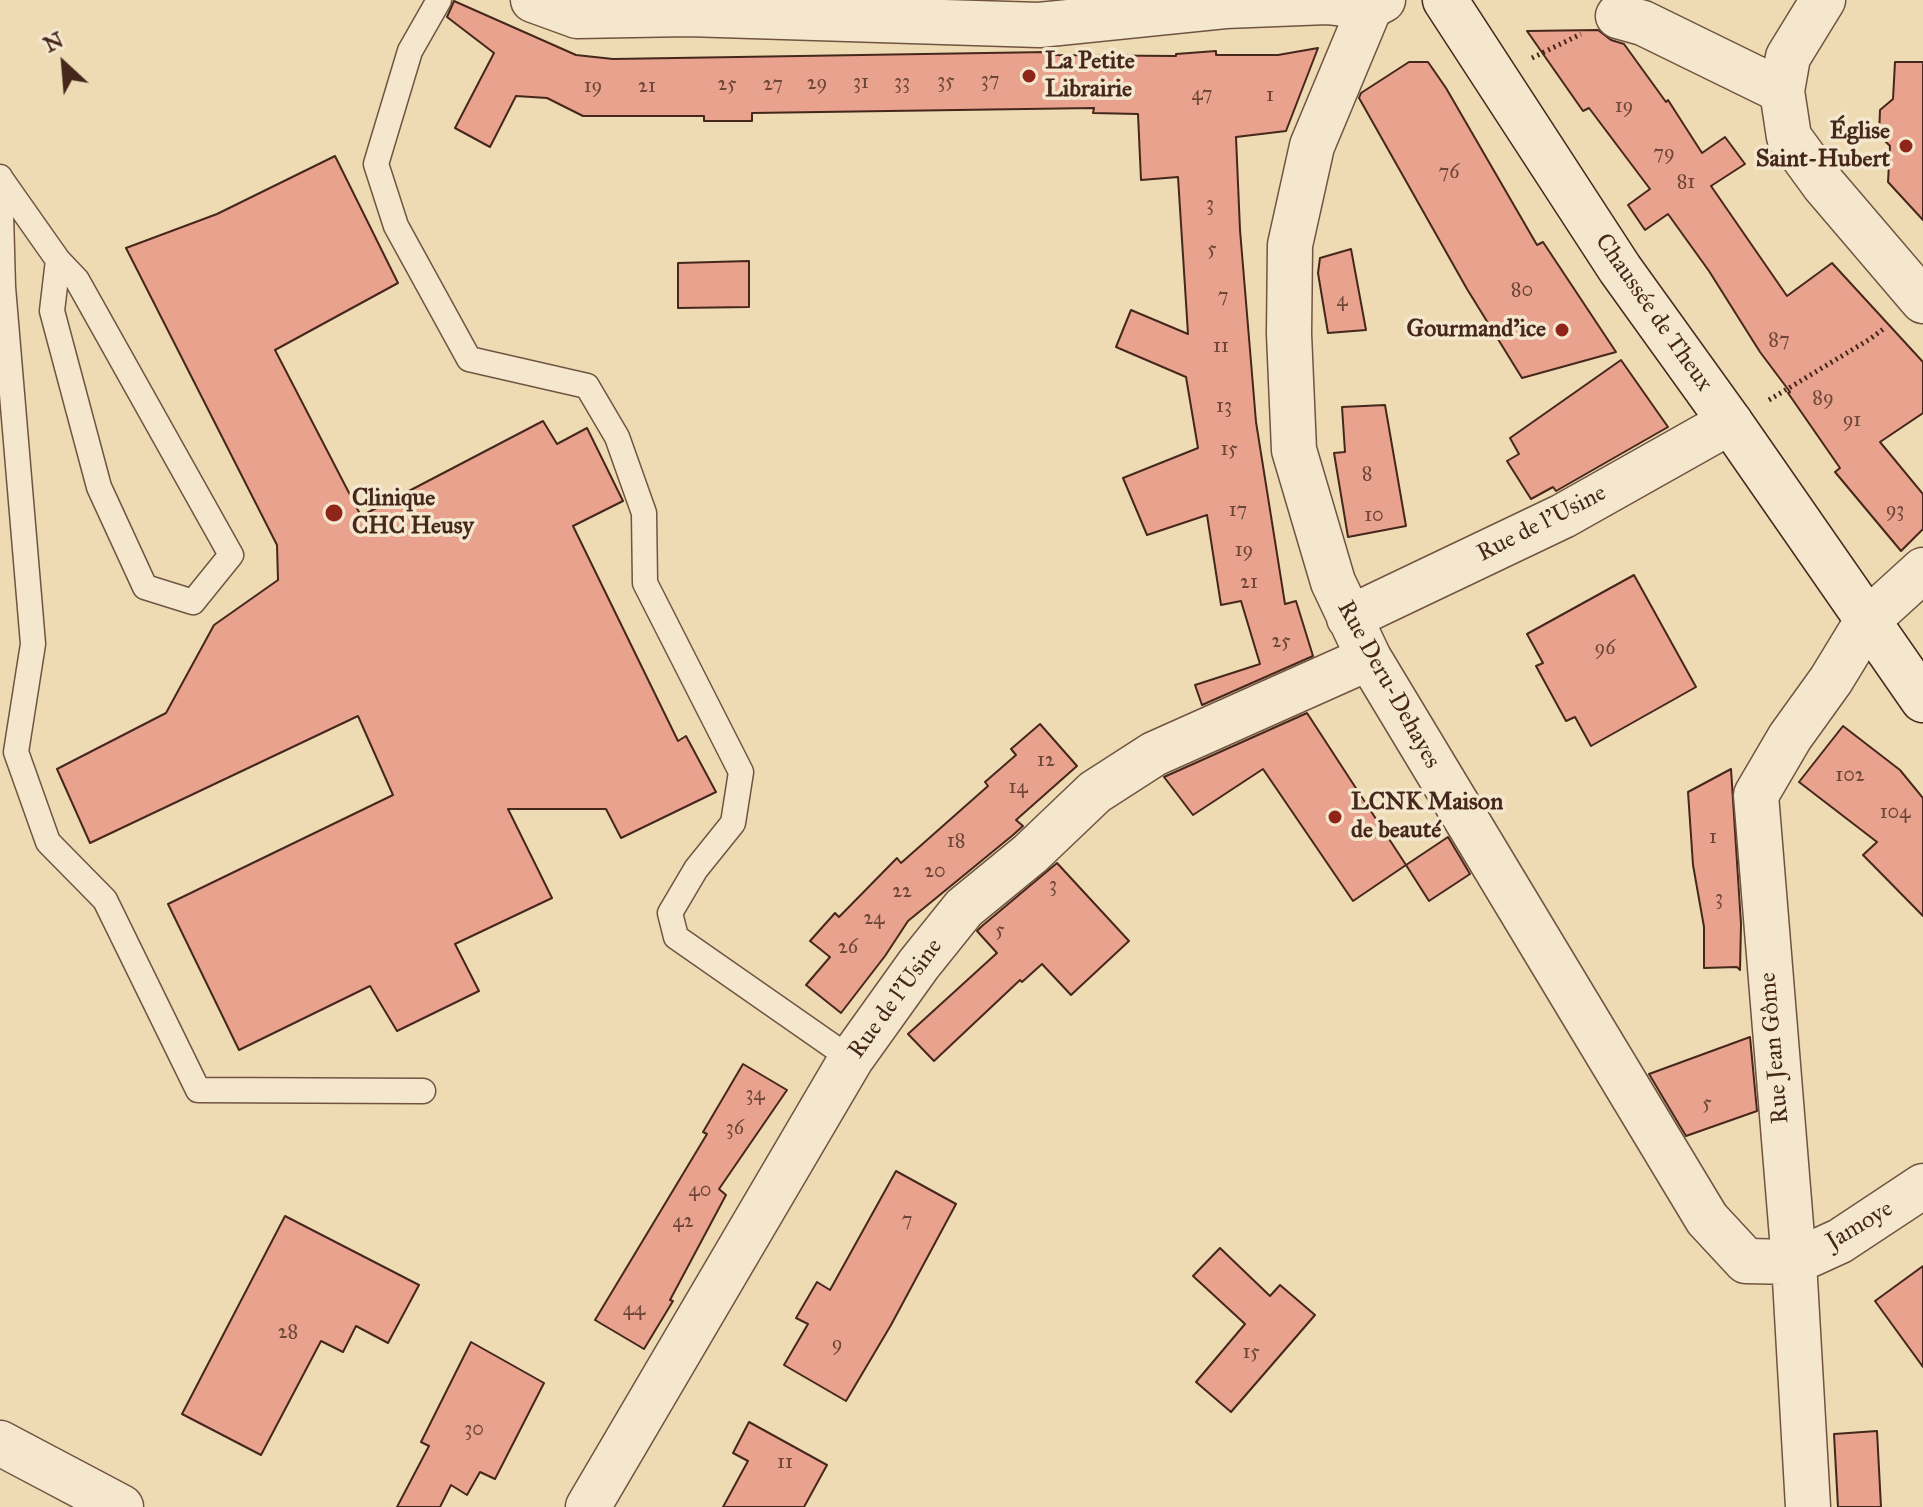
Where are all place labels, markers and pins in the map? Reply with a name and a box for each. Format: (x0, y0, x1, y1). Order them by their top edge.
place label: La Petite Librairie (1045, 48, 1135, 104)
marker: La Petite Librairie (1020, 67, 1038, 85)
place label: Église Saint-Hubert (1756, 118, 1890, 174)
marker: Église Saint-Hubert (1897, 137, 1915, 155)
place label: Gourmand’ice (1406, 316, 1546, 344)
marker: Gourmand’ice (1553, 321, 1571, 339)
place label: Clinique CHC Heusy (352, 485, 474, 541)
marker: Clinique CHC Heusy (323, 502, 345, 524)
place label: LCNK Maison de beauté (1351, 789, 1503, 845)
marker: LCNK Maison de beauté (1326, 808, 1344, 826)

